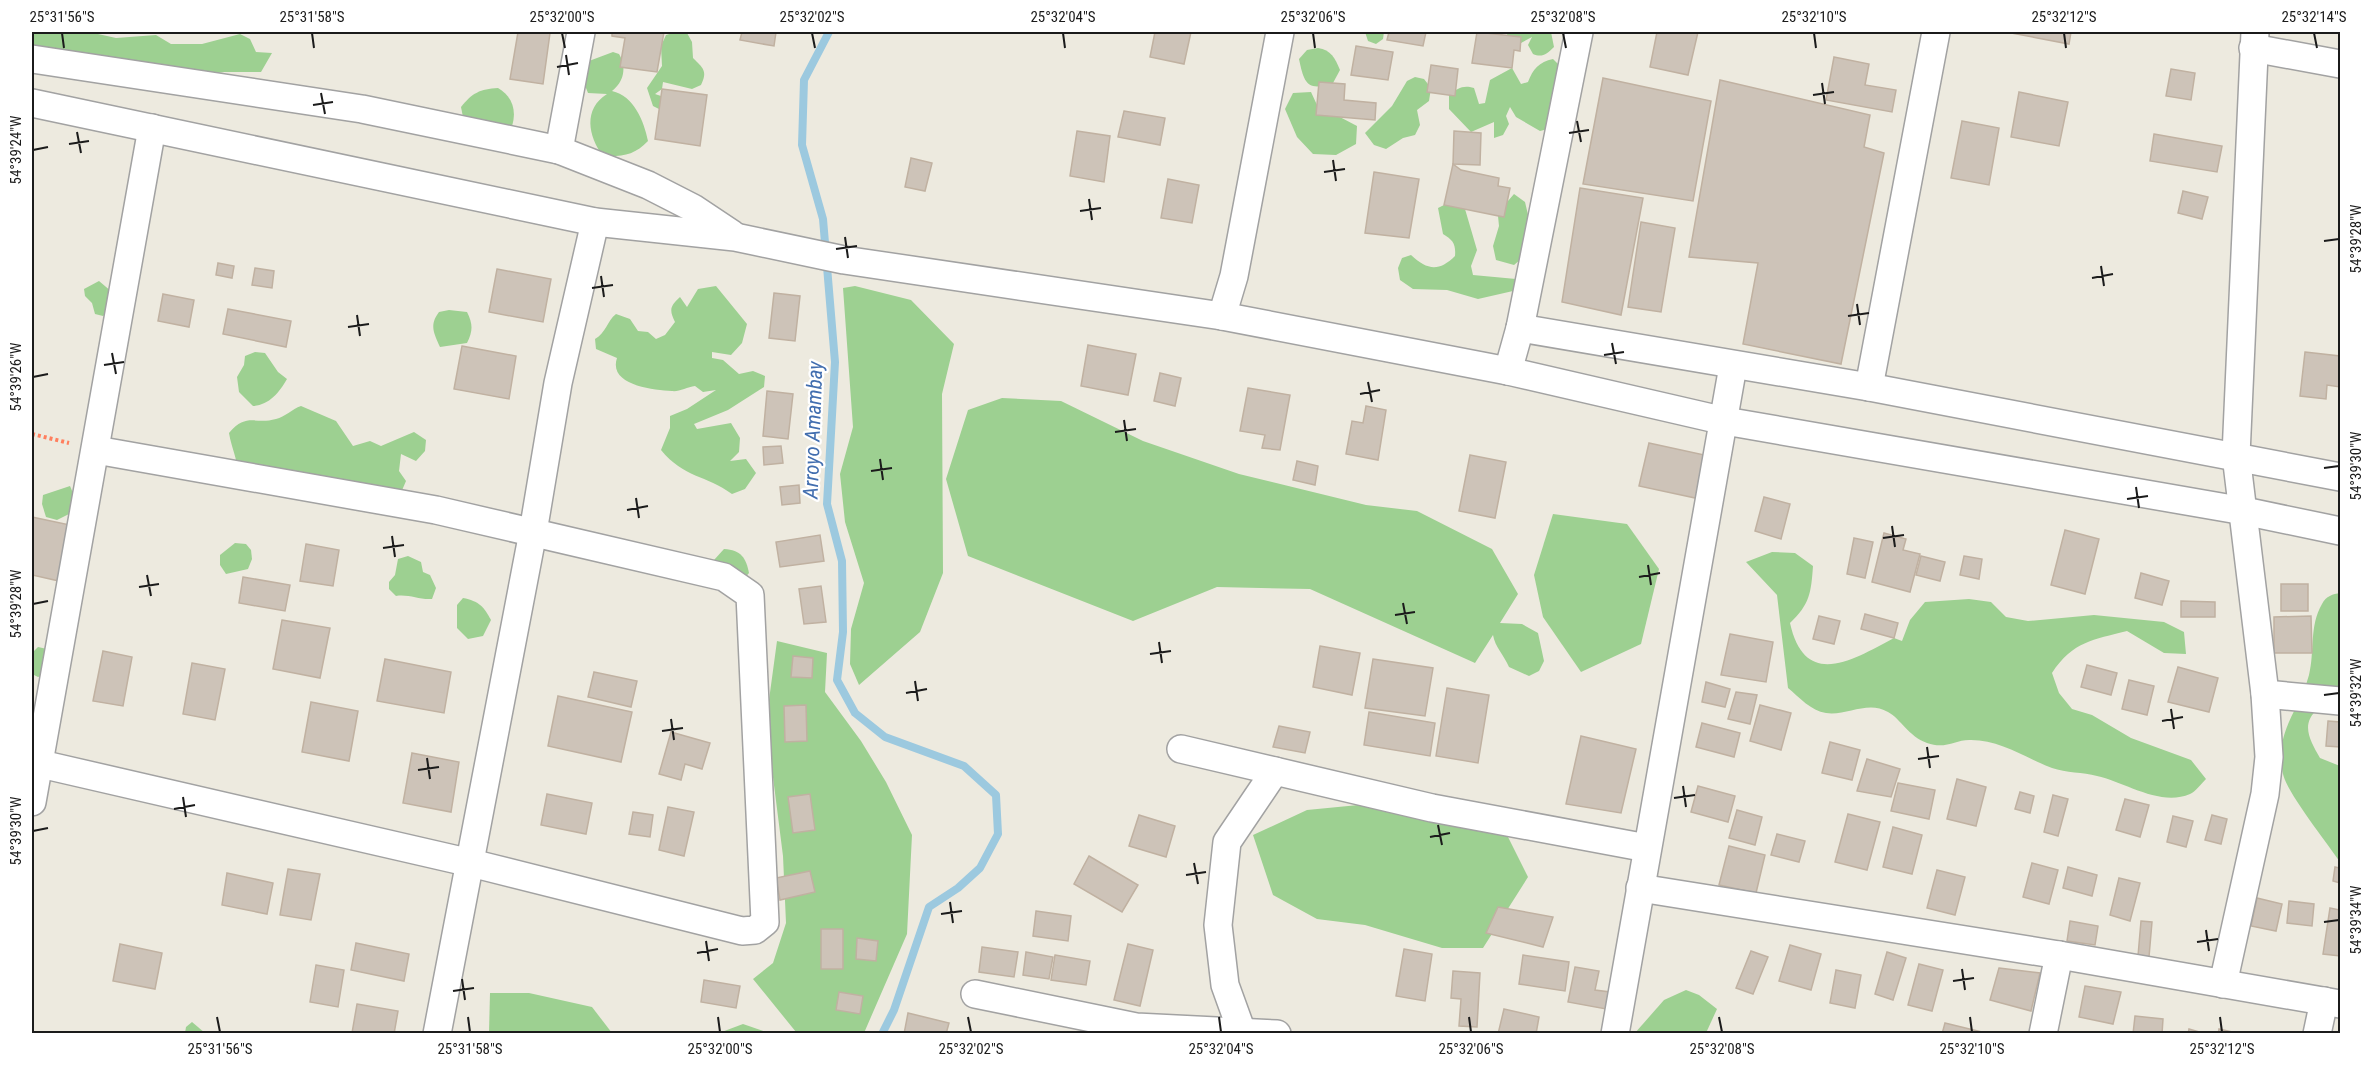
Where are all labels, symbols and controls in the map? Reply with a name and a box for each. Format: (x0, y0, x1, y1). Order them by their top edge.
text: 25°31'56"S (29, 8, 95, 26)
text: 25°31'58"S (279, 8, 345, 26)
text: 25°32'00"S (529, 8, 595, 26)
text: 25°32'02"S (779, 8, 845, 26)
text: 25°32'04"S (1030, 8, 1096, 26)
text: 25°32'06"S (1280, 8, 1346, 26)
text: 25°32'08"S (1530, 8, 1596, 26)
text: 25°32'10"S (1781, 8, 1847, 26)
text: 25°32'12"S (2031, 8, 2097, 26)
text: 25°32'14"S (2281, 8, 2347, 26)
text: 54°39'24"W (7, 115, 25, 184)
text: 54°39'28"W (2347, 204, 2365, 273)
text: 54°39'26"W (7, 342, 25, 411)
water label: Arroyo Amambay (799, 360, 827, 500)
text: 54°39'30"W (2347, 431, 2365, 500)
text: 54°39'28"W (7, 569, 25, 638)
text: 54°39'32"W (2347, 658, 2365, 727)
text: 54°39'30"W (7, 796, 25, 865)
text: 54°39'34"W (2347, 885, 2365, 954)
text: 25°31'56"S (187, 1040, 253, 1058)
text: 25°31'58"S (437, 1040, 503, 1058)
text: 25°32'00"S (687, 1040, 753, 1058)
text: 25°32'02"S (938, 1040, 1004, 1058)
text: 25°32'04"S (1188, 1040, 1254, 1058)
text: 25°32'06"S (1438, 1040, 1504, 1058)
text: 25°32'08"S (1689, 1040, 1755, 1058)
text: 25°32'10"S (1939, 1040, 2005, 1058)
text: 25°32'12"S (2189, 1040, 2255, 1058)

